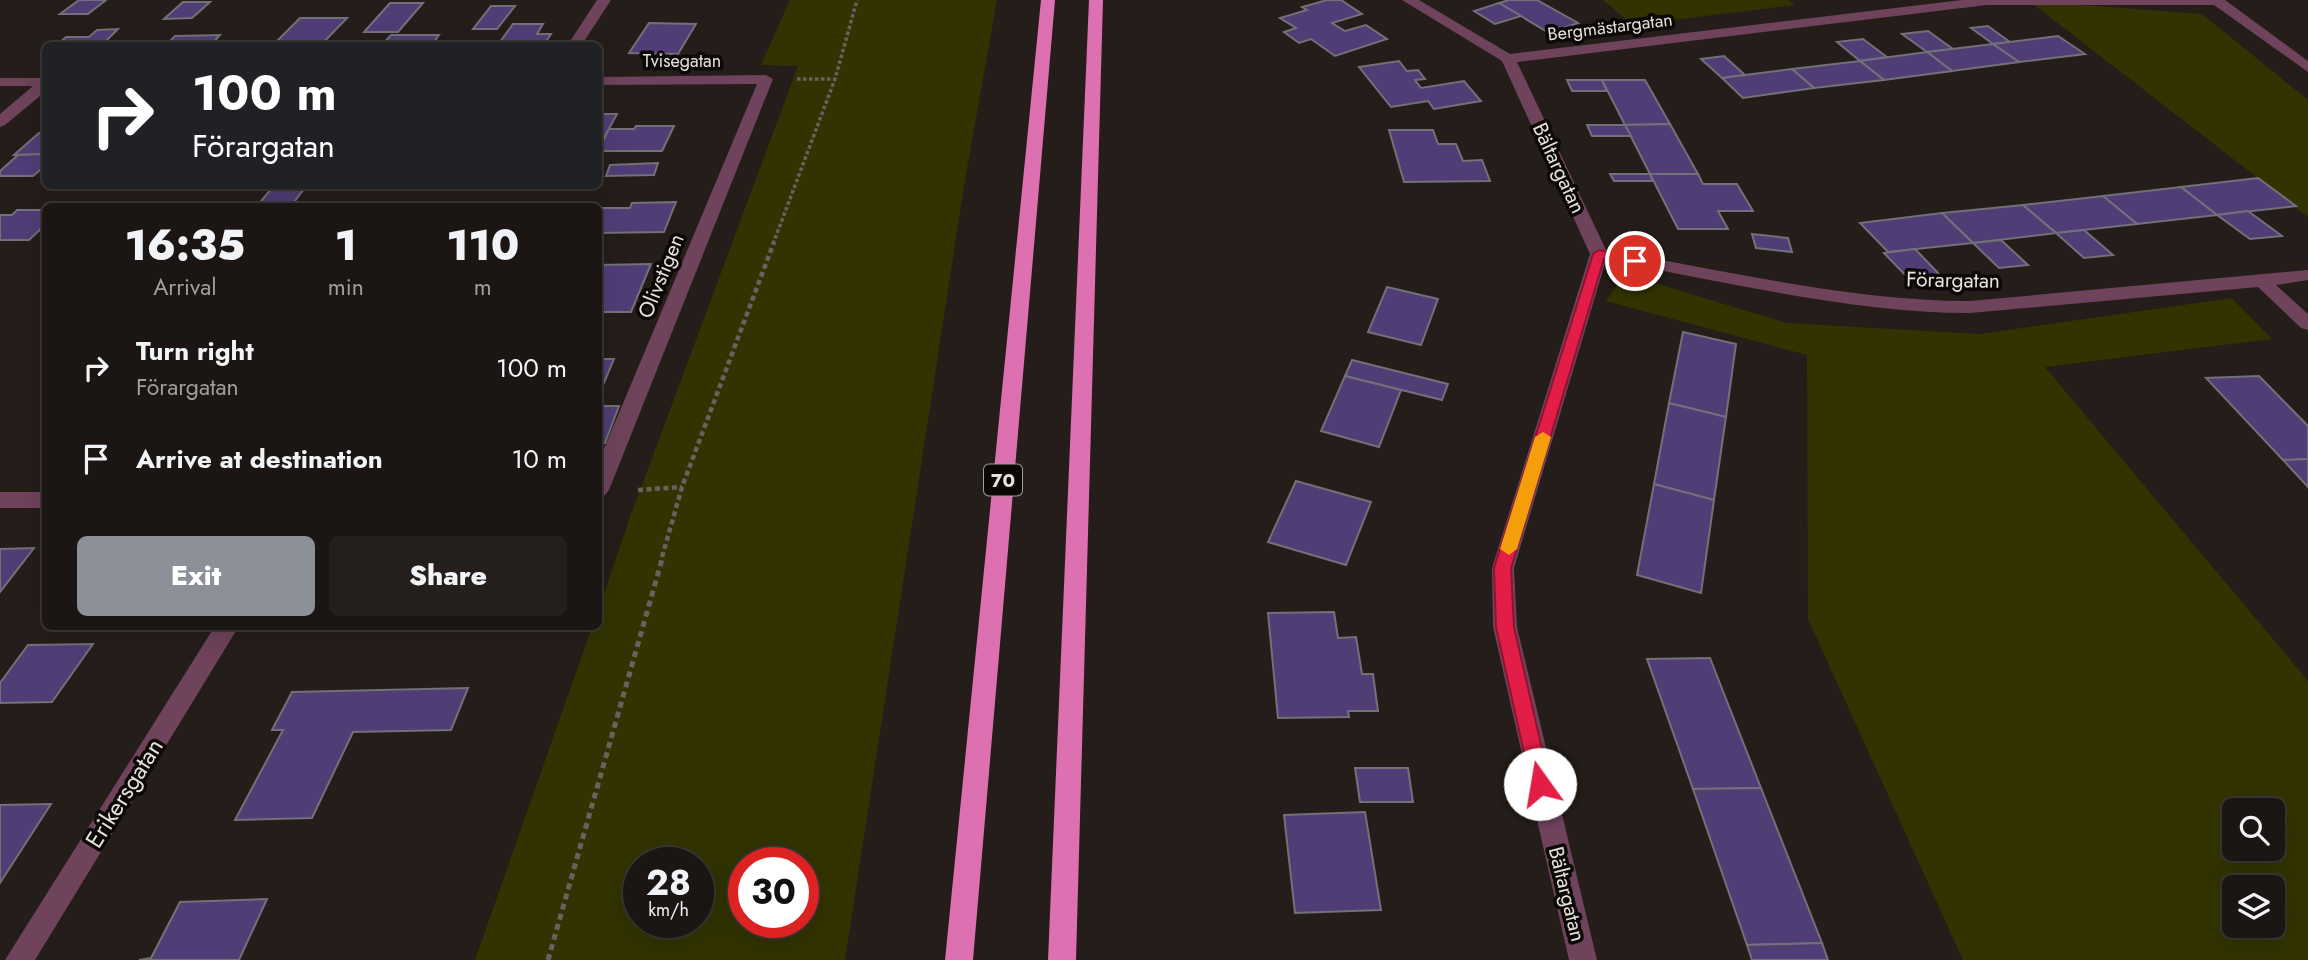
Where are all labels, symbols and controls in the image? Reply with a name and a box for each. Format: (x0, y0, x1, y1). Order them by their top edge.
street label: Bergmästargatan (1546, 6, 1674, 48)
street label: Tvisegatan (643, 48, 721, 74)
text: 100 m (192, 58, 337, 128)
icon: right (77, 70, 168, 161)
street label: Bältargatan (1525, 118, 1593, 218)
text: Förargatan (192, 123, 335, 169)
text: 16:35 (125, 215, 245, 276)
text: 1 (335, 215, 357, 276)
text: 110 (446, 215, 519, 276)
street label: Olivstigen (630, 229, 692, 323)
pin (1605, 231, 1665, 291)
icon: arrive (1616, 242, 1654, 280)
street label: Förargatan (1906, 264, 2000, 296)
text: Arrival (153, 270, 217, 304)
text: min (328, 270, 364, 304)
text: m (474, 270, 492, 304)
text: Turn right (136, 332, 254, 370)
icon: right (77, 349, 115, 387)
text: 100 m (496, 349, 567, 387)
text: Förargatan (136, 370, 239, 404)
icon: arrive (77, 440, 115, 478)
text: Arrive at destination (136, 440, 383, 478)
text: 10 m (512, 440, 567, 478)
road number: 70 (984, 464, 1022, 495)
button: Exit (77, 536, 315, 616)
button: Share (329, 536, 567, 616)
street label: Erikersgatan (76, 731, 172, 855)
position arrow (1503, 747, 1577, 821)
map controls (2222, 798, 2285, 938)
button: search (2222, 798, 2285, 861)
street label: Bältargatan (1541, 843, 1593, 945)
speed limit sign: 30 (728, 847, 819, 938)
text: 28 (646, 858, 691, 908)
button: layers (2222, 875, 2285, 938)
text: km/h (648, 897, 689, 923)

